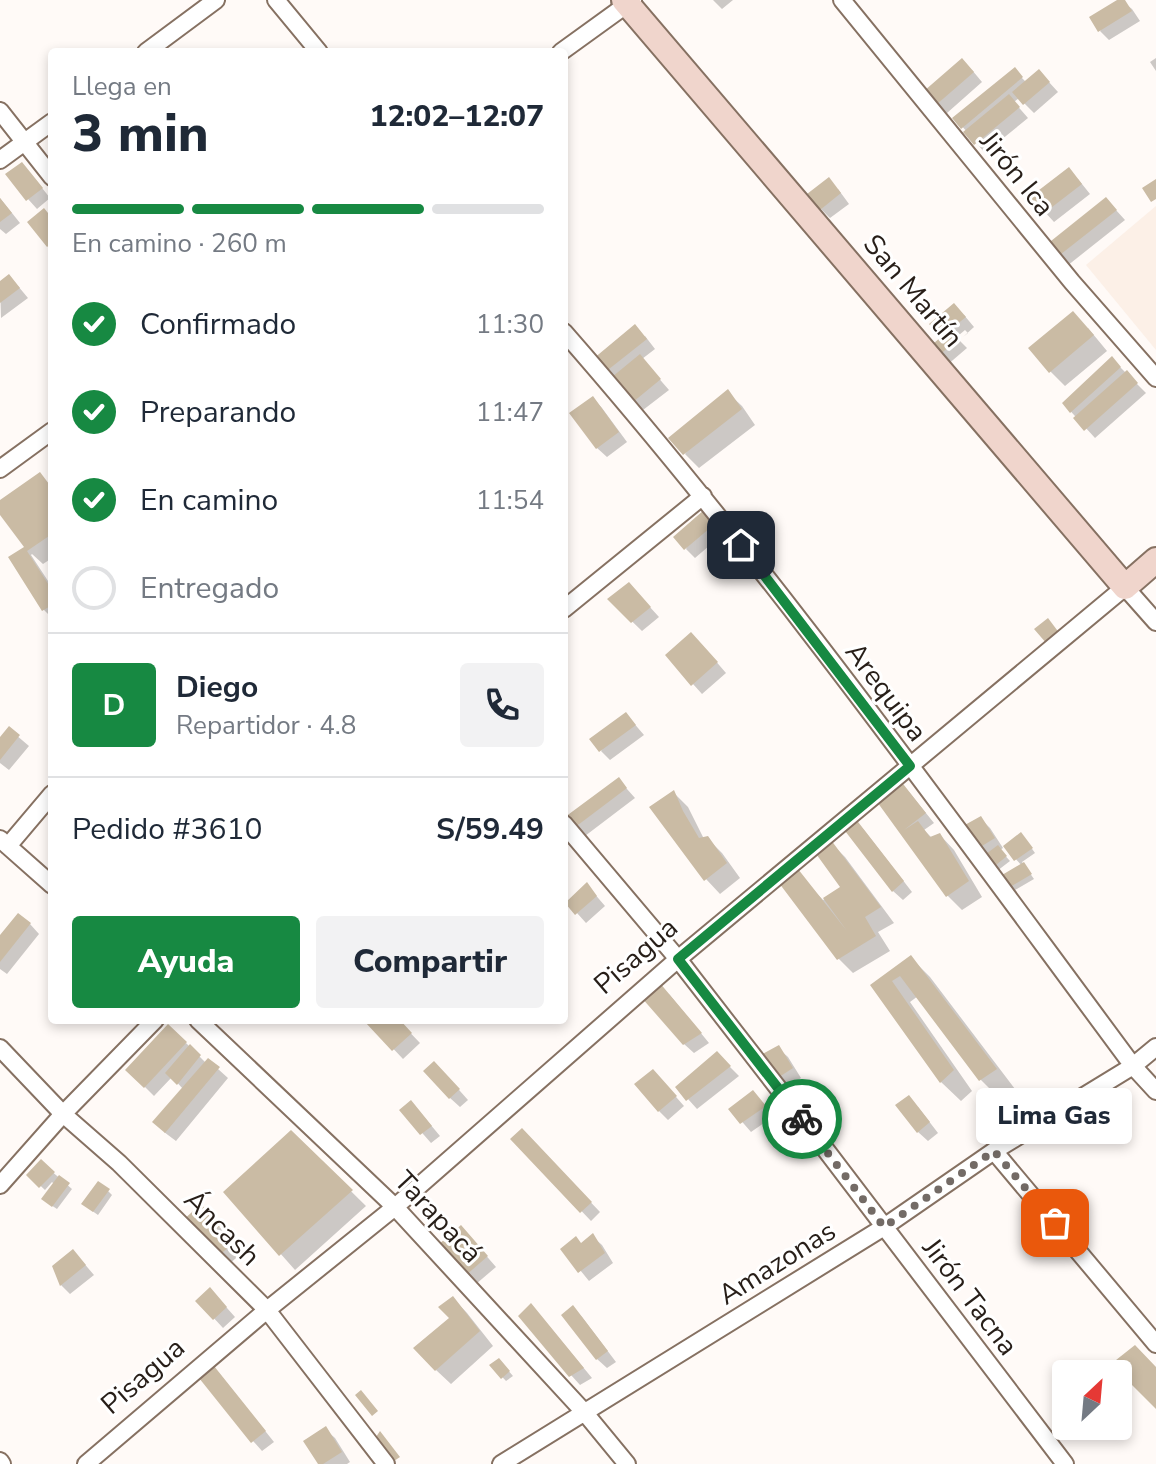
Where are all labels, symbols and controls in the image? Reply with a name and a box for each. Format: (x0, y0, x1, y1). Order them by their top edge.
text: Llega en (72, 69, 172, 104)
text: 12:02–12:07 (369, 96, 544, 137)
text: 3 min (72, 98, 209, 169)
street label: Jirón Ica (970, 123, 1063, 224)
text: En camino · 260 m (72, 226, 287, 261)
street label: San Martín (854, 226, 972, 356)
icon: check (72, 302, 116, 346)
text: Confirmado (140, 304, 296, 345)
text: 11:30 (476, 307, 544, 342)
icon: check (72, 390, 116, 434)
text: Preparando (140, 392, 296, 433)
text: 11:47 (476, 395, 544, 430)
icon: check (72, 478, 116, 522)
text: En camino (140, 480, 278, 521)
text: 11:54 (476, 483, 544, 518)
pin (707, 511, 775, 579)
icon: home (719, 523, 763, 567)
text: Entregado (140, 568, 279, 609)
street label: Arequipa (836, 635, 936, 749)
button: phone (460, 663, 544, 747)
text: Diego (176, 667, 258, 708)
text: D (103, 685, 125, 726)
text: Repartidor · 4.8 (176, 708, 356, 743)
text: Pedido #3610 (72, 809, 263, 850)
text: S/59.49 (436, 809, 544, 850)
street label: Pisagua (586, 909, 686, 1003)
button: Ayuda (72, 916, 300, 1008)
button: Compartir (316, 916, 544, 1008)
courier (762, 1079, 842, 1159)
callout: Lima Gas (977, 1087, 1133, 1143)
icon: bike (780, 1097, 824, 1141)
text: Lima Gas (997, 1098, 1111, 1133)
street label: Tarapacá (386, 1163, 490, 1271)
street label: Áncash (176, 1182, 268, 1274)
pin (1021, 1189, 1089, 1257)
icon: bag (1033, 1201, 1077, 1245)
street label: Amazonas (711, 1212, 843, 1314)
street label: Jirón Tacna (913, 1230, 1027, 1363)
street label: Pisagua (93, 1329, 193, 1423)
north arrow (1052, 1360, 1132, 1440)
map controls (1052, 1360, 1132, 1440)

